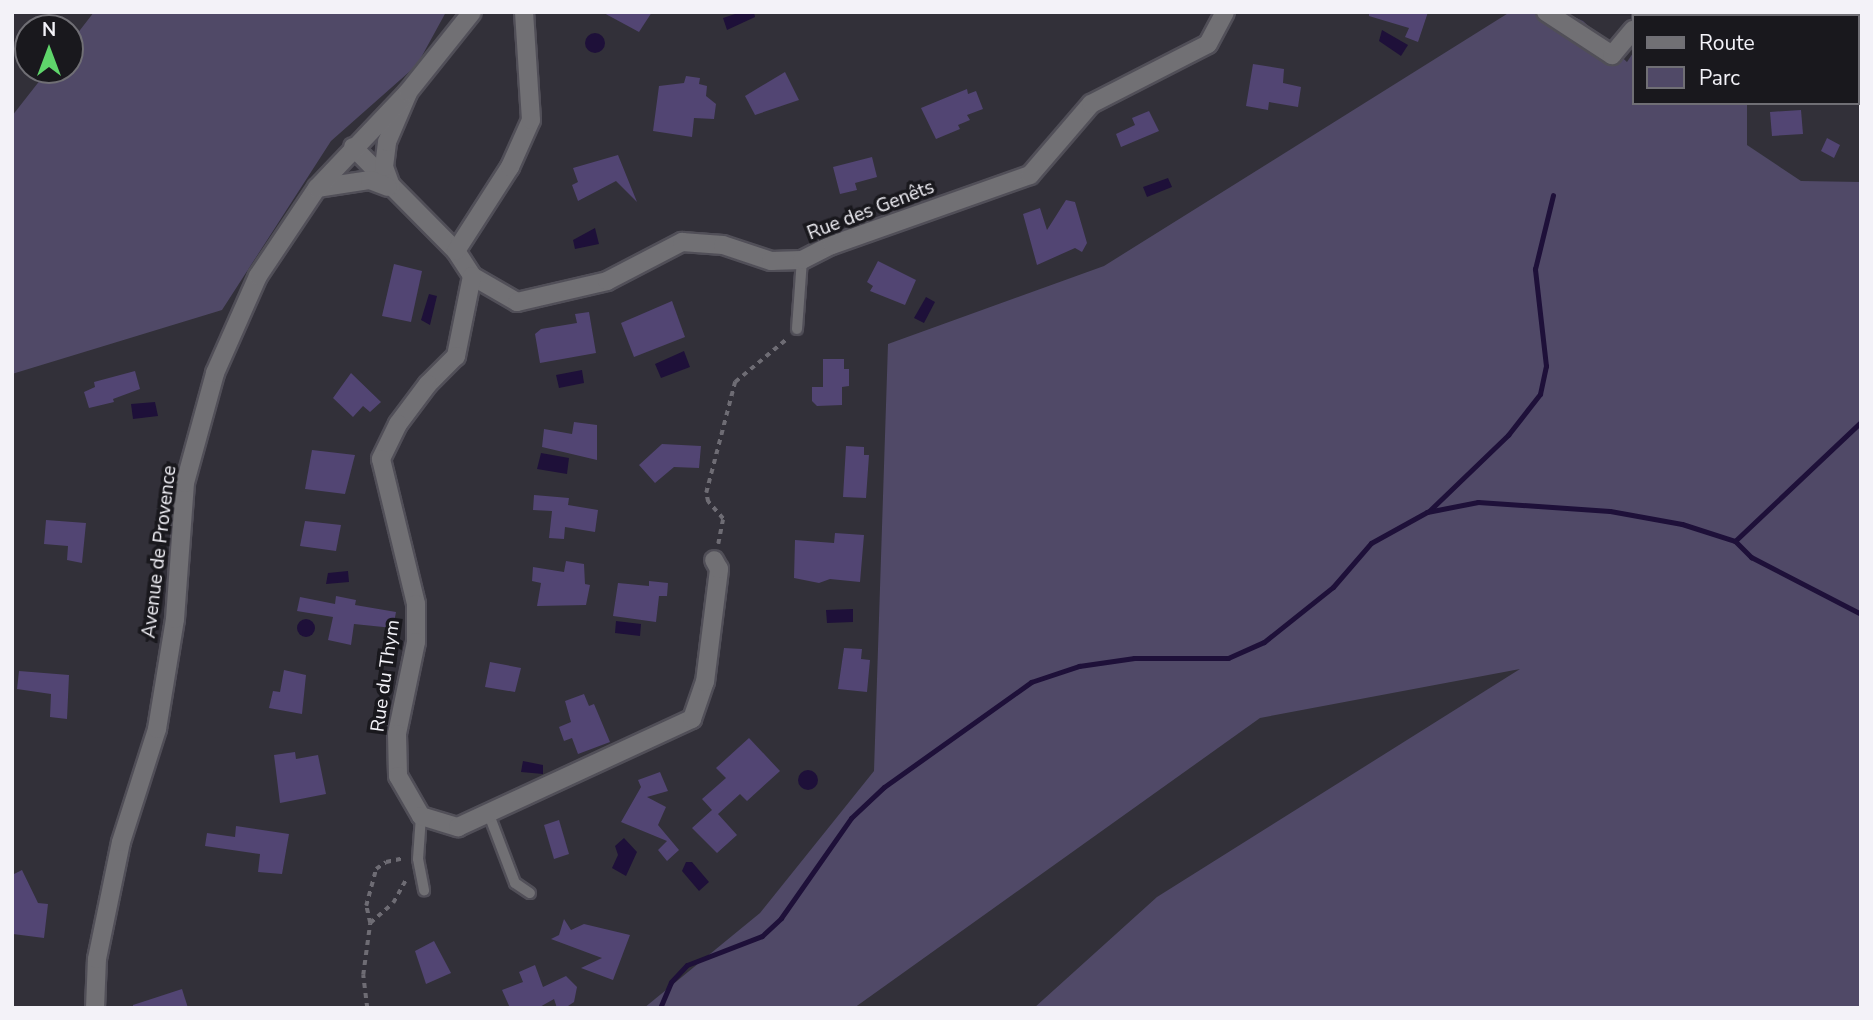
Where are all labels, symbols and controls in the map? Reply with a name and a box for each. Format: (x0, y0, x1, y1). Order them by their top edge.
north arrow (14, 14, 84, 84)
legend (1632, 14, 1859, 105)
text: N (42, 17, 56, 43)
text: Route (1699, 29, 1755, 57)
text: Parc (1699, 64, 1740, 92)
street label: Rue des Genêts (804, 176, 938, 246)
street label: Avenue de Provence (138, 464, 182, 640)
street label: Rue du Thym (367, 618, 405, 734)

